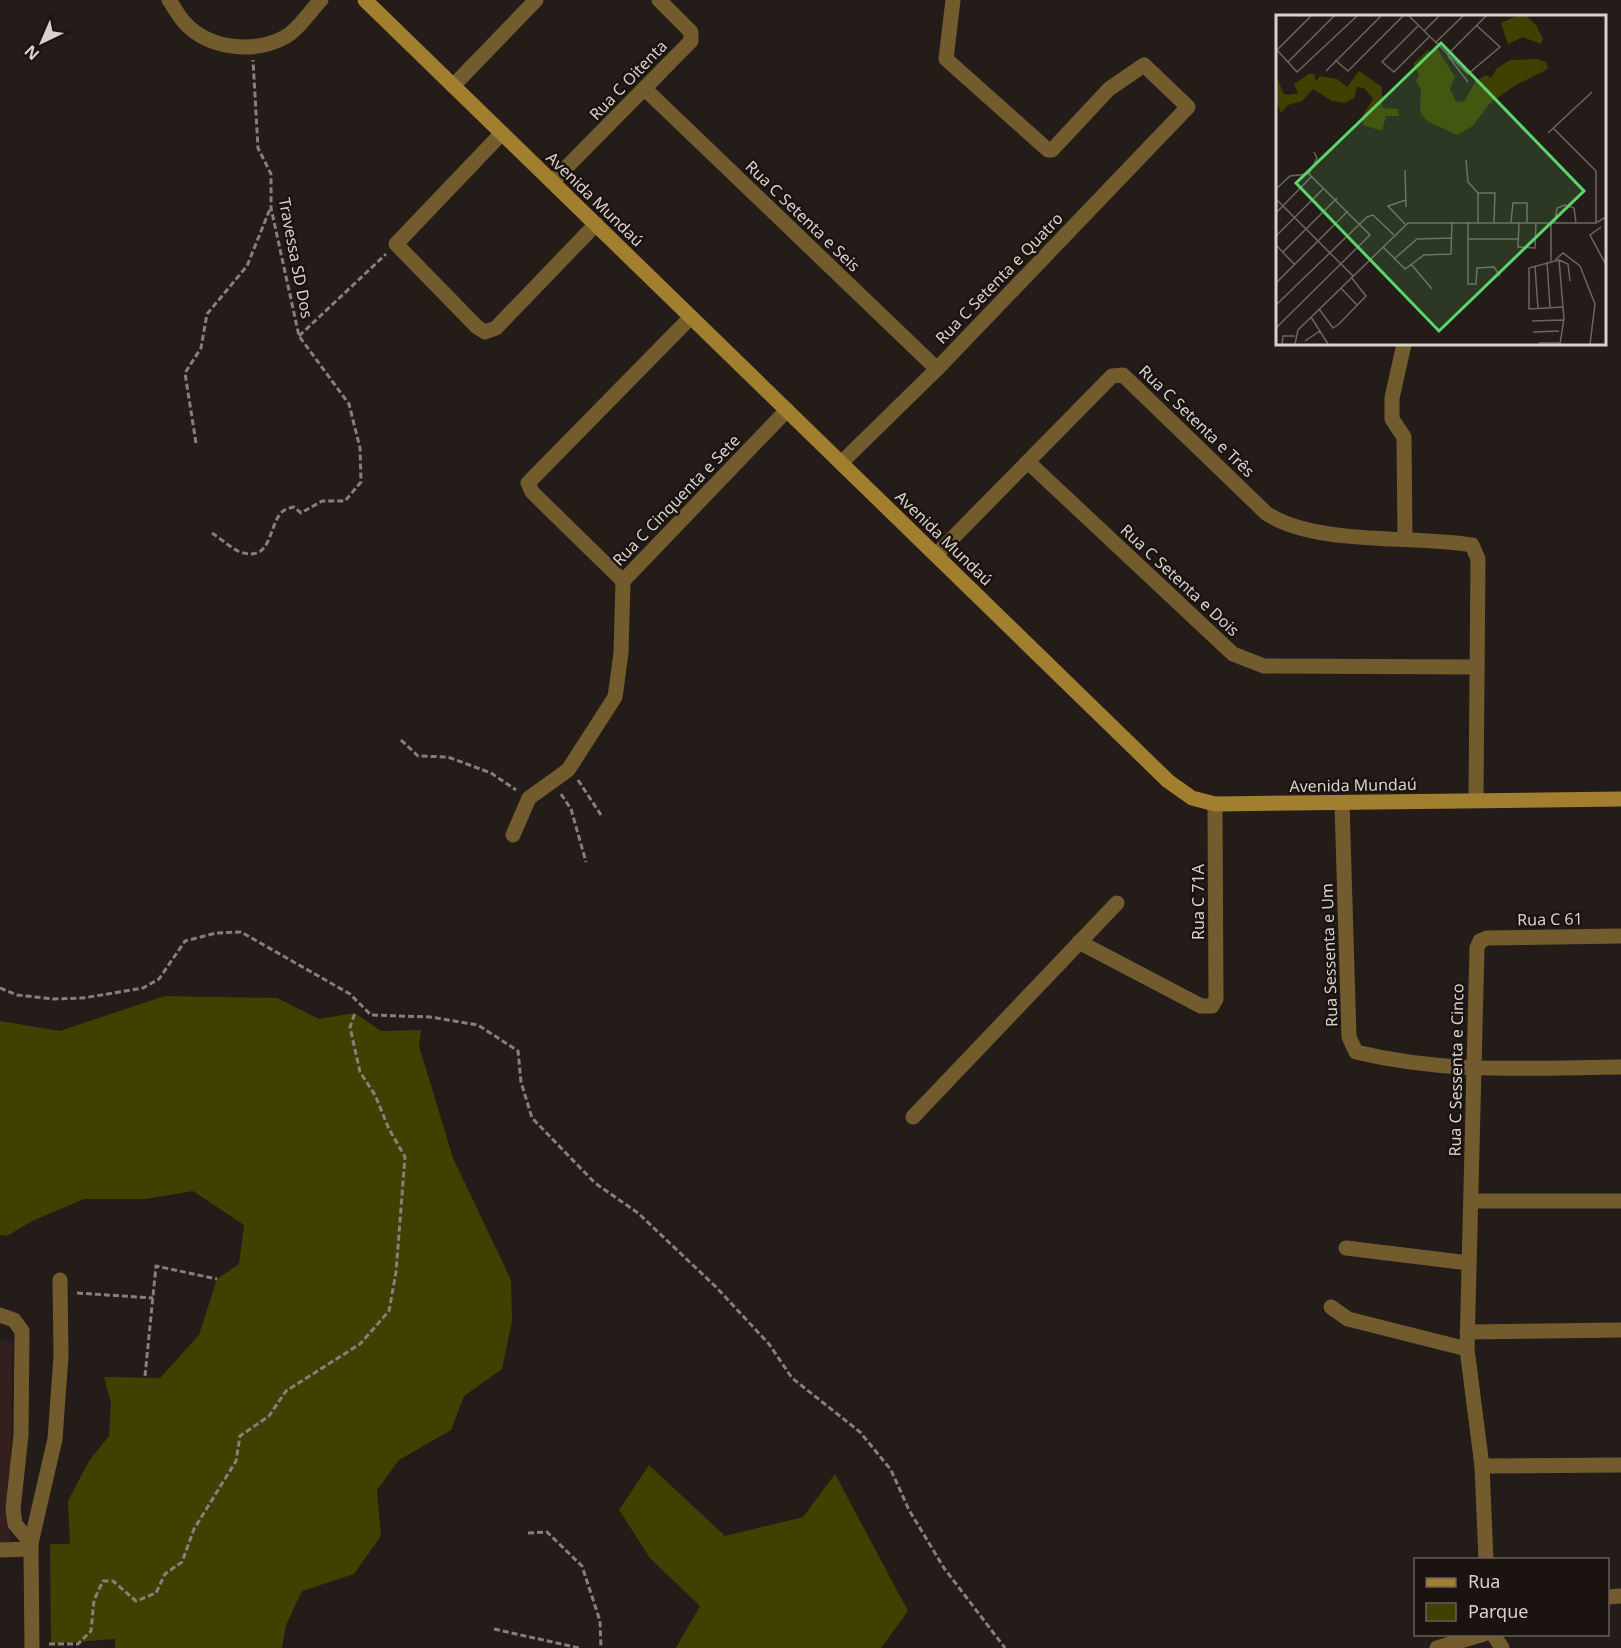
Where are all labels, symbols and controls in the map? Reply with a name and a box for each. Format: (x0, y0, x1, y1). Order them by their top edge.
north arrow (12, 12, 72, 72)
inset map (1276, 15, 1606, 345)
street label: Rua C Oitenta (584, 35, 672, 125)
text: N (19, 40, 44, 65)
street label: Avenida Mundaú (542, 147, 648, 251)
street label: Rua C Setenta e Seis (741, 155, 865, 277)
street label: Travessa SD Dos (274, 196, 318, 320)
street label: Rua C Setenta e Quatro (930, 207, 1068, 349)
street label: Rua C Setenta e Três (1134, 360, 1260, 482)
street label: Rua C Cinquenta e Sete (607, 430, 745, 570)
street label: Avenida Mundaú (891, 486, 997, 590)
street label: Rua C Setenta e Dois (1116, 519, 1244, 641)
street label: Avenida Mundaú (1289, 773, 1417, 797)
street label: Rua C 71A (1187, 863, 1209, 940)
street label: Rua Sessenta e Um (1315, 883, 1343, 1027)
street label: Rua C 61 (1517, 907, 1583, 931)
street label: Rua C Sessenta e Cinco (1443, 983, 1469, 1157)
legend (1414, 1558, 1609, 1636)
text: Rua (1468, 1569, 1500, 1593)
text: Parque (1468, 1599, 1528, 1623)

